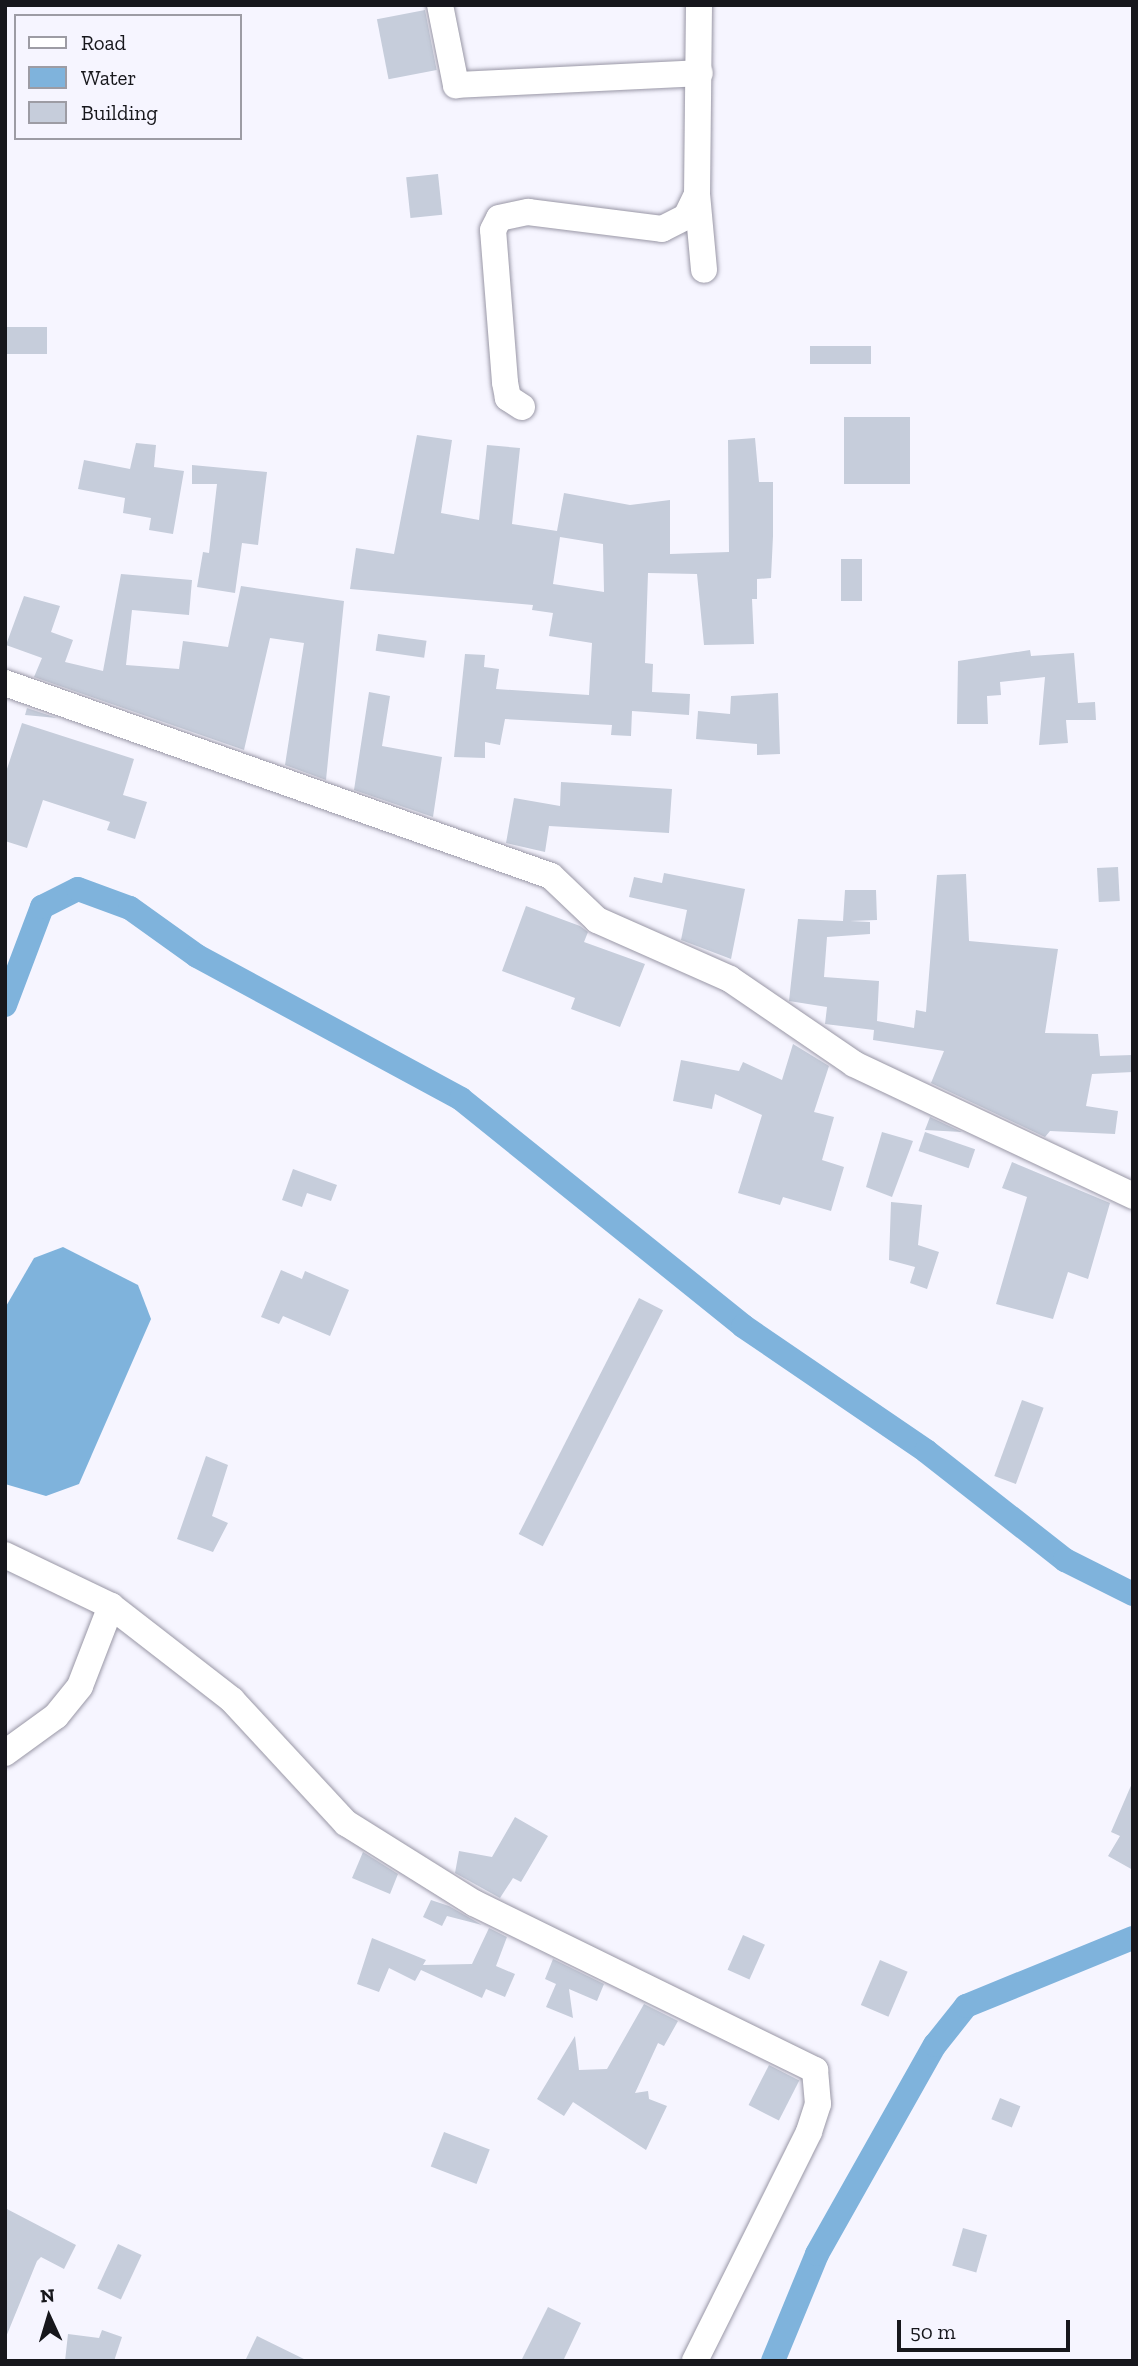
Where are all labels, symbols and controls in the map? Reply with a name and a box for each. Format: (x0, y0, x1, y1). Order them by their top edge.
legend (14, 14, 242, 140)
text: Road (81, 30, 126, 55)
text: Water (81, 65, 136, 90)
text: Building (81, 100, 158, 125)
north arrow (14, 2282, 84, 2352)
text: N (39, 2284, 56, 2308)
scale bar (900, 2306, 1073, 2350)
text: 50 m (910, 2319, 956, 2344)

